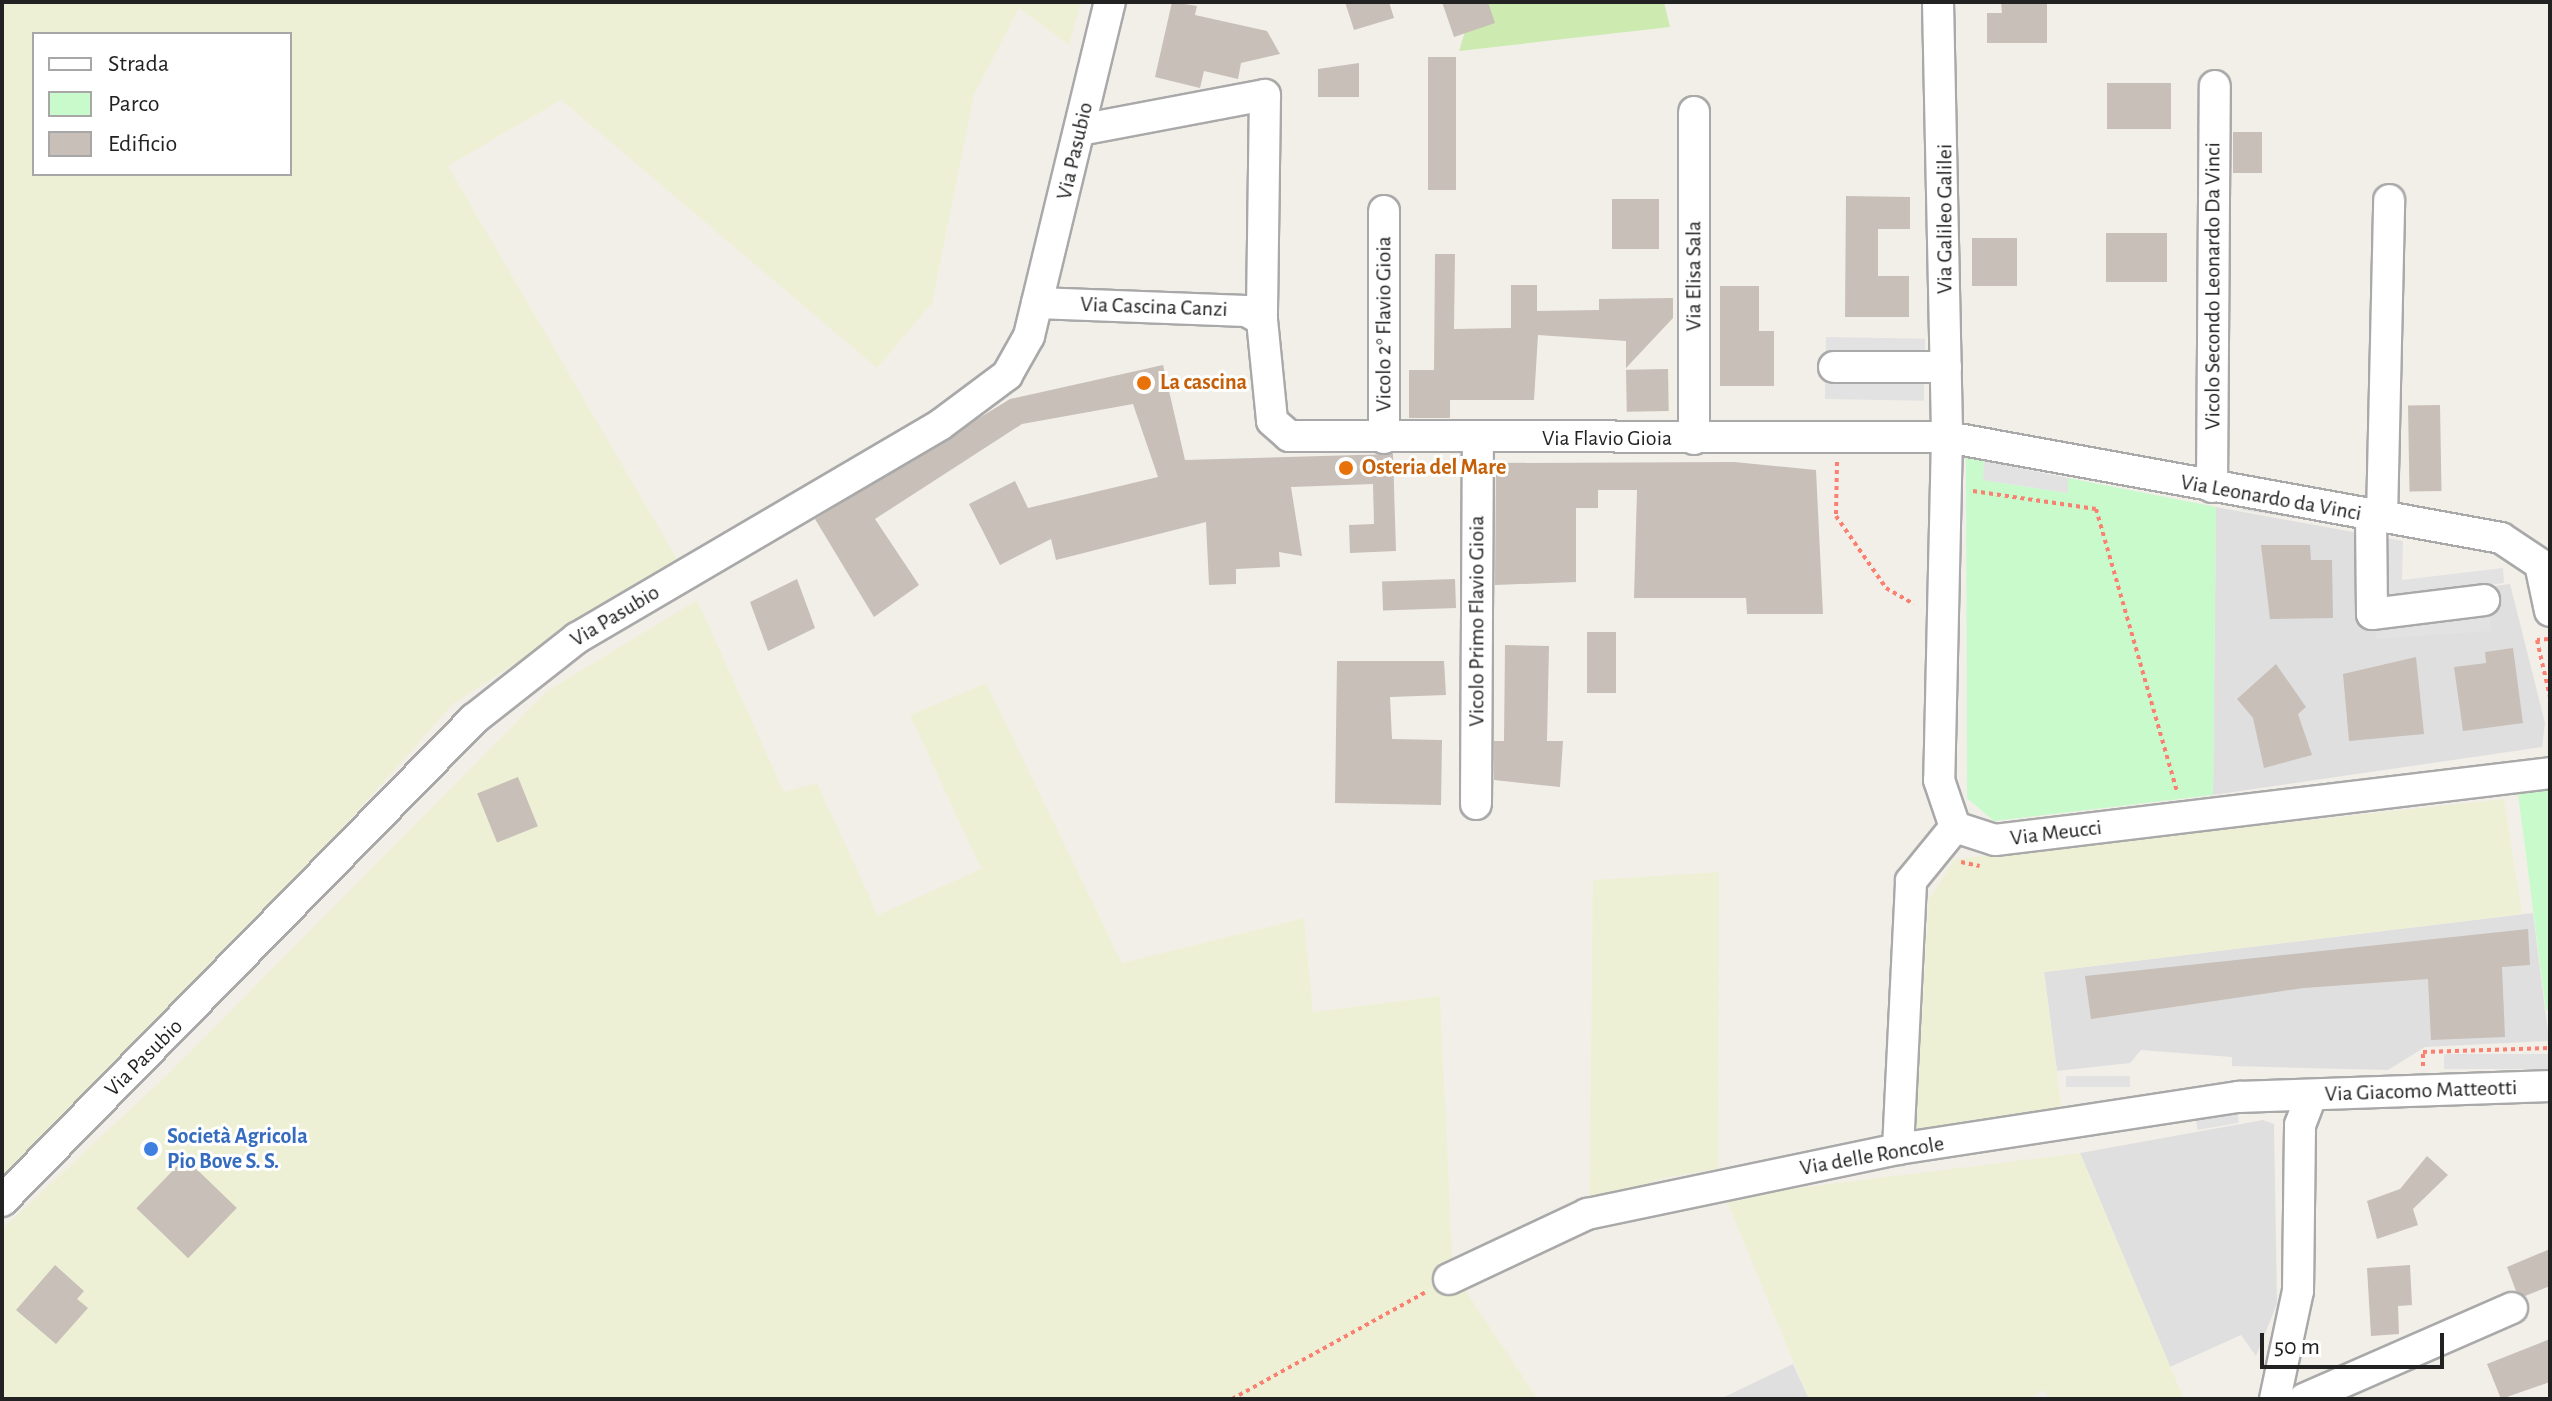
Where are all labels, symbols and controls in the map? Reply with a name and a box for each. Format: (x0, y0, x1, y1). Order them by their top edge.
legend (32, 32, 292, 176)
text: Strada (108, 52, 169, 76)
text: Parco (108, 92, 159, 116)
street label: Via Pasubio (1051, 100, 1099, 202)
text: Edificio (108, 132, 177, 156)
street label: Vicolo Secondo Leonardo Da Vinci (2200, 142, 2226, 430)
street label: Via Galileo Galilei (1932, 144, 1958, 294)
street label: Via Elisa Sala (1681, 221, 1707, 331)
street label: Vicolo 2° Flavio Gioia (1371, 236, 1397, 412)
street label: Via Cascina Canzi (1080, 291, 1228, 323)
place label: La cascina (1160, 370, 1247, 396)
marker: La cascina (1135, 374, 1153, 392)
street label: Via Flavio Gioia (1542, 426, 1672, 452)
place label: Osteria del Mare (1362, 455, 1506, 481)
marker: Osteria del Mare (1337, 459, 1355, 477)
street label: Via Leonardo da Vinci (2178, 469, 2364, 527)
street label: Vicolo Primo Flavio Gioia (1464, 515, 1490, 727)
street label: Via Pasubio (566, 579, 664, 653)
street label: Via Meucci (2009, 814, 2103, 852)
street label: Via Pasubio (100, 1014, 188, 1102)
street label: Via Giacomo Matteotti (2324, 1074, 2518, 1108)
place label: Società Agricola Pio Bove S. S. (167, 1123, 308, 1174)
street label: Via delle Roncole (1798, 1130, 1946, 1182)
marker: Società Agricola Pio Bove S. S. (142, 1140, 160, 1158)
scale bar (2264, 1317, 2448, 1367)
text: 50 m (2274, 1335, 2320, 1359)

